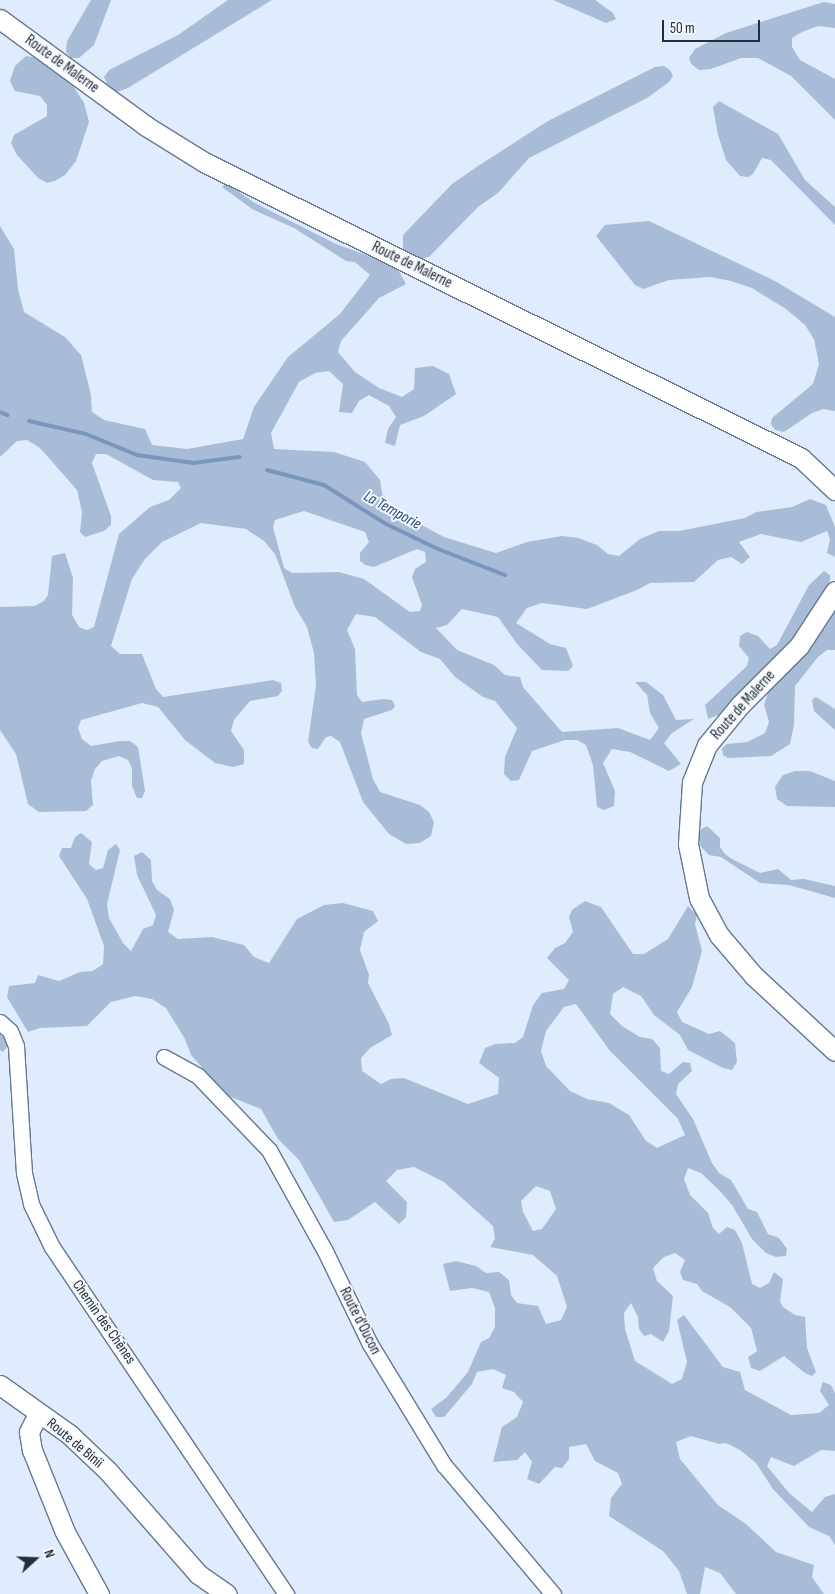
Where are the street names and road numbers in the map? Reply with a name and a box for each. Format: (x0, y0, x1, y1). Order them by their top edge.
street label: Route de Malerne (21, 31, 103, 97)
street label: Route de Malerne (369, 238, 455, 292)
street label: Route de Malerne (707, 667, 779, 743)
street label: Chemin des Chênes (68, 1276, 140, 1368)
street label: Route d'Oucon (335, 1284, 385, 1358)
street label: Route de Binii (43, 1414, 107, 1472)

